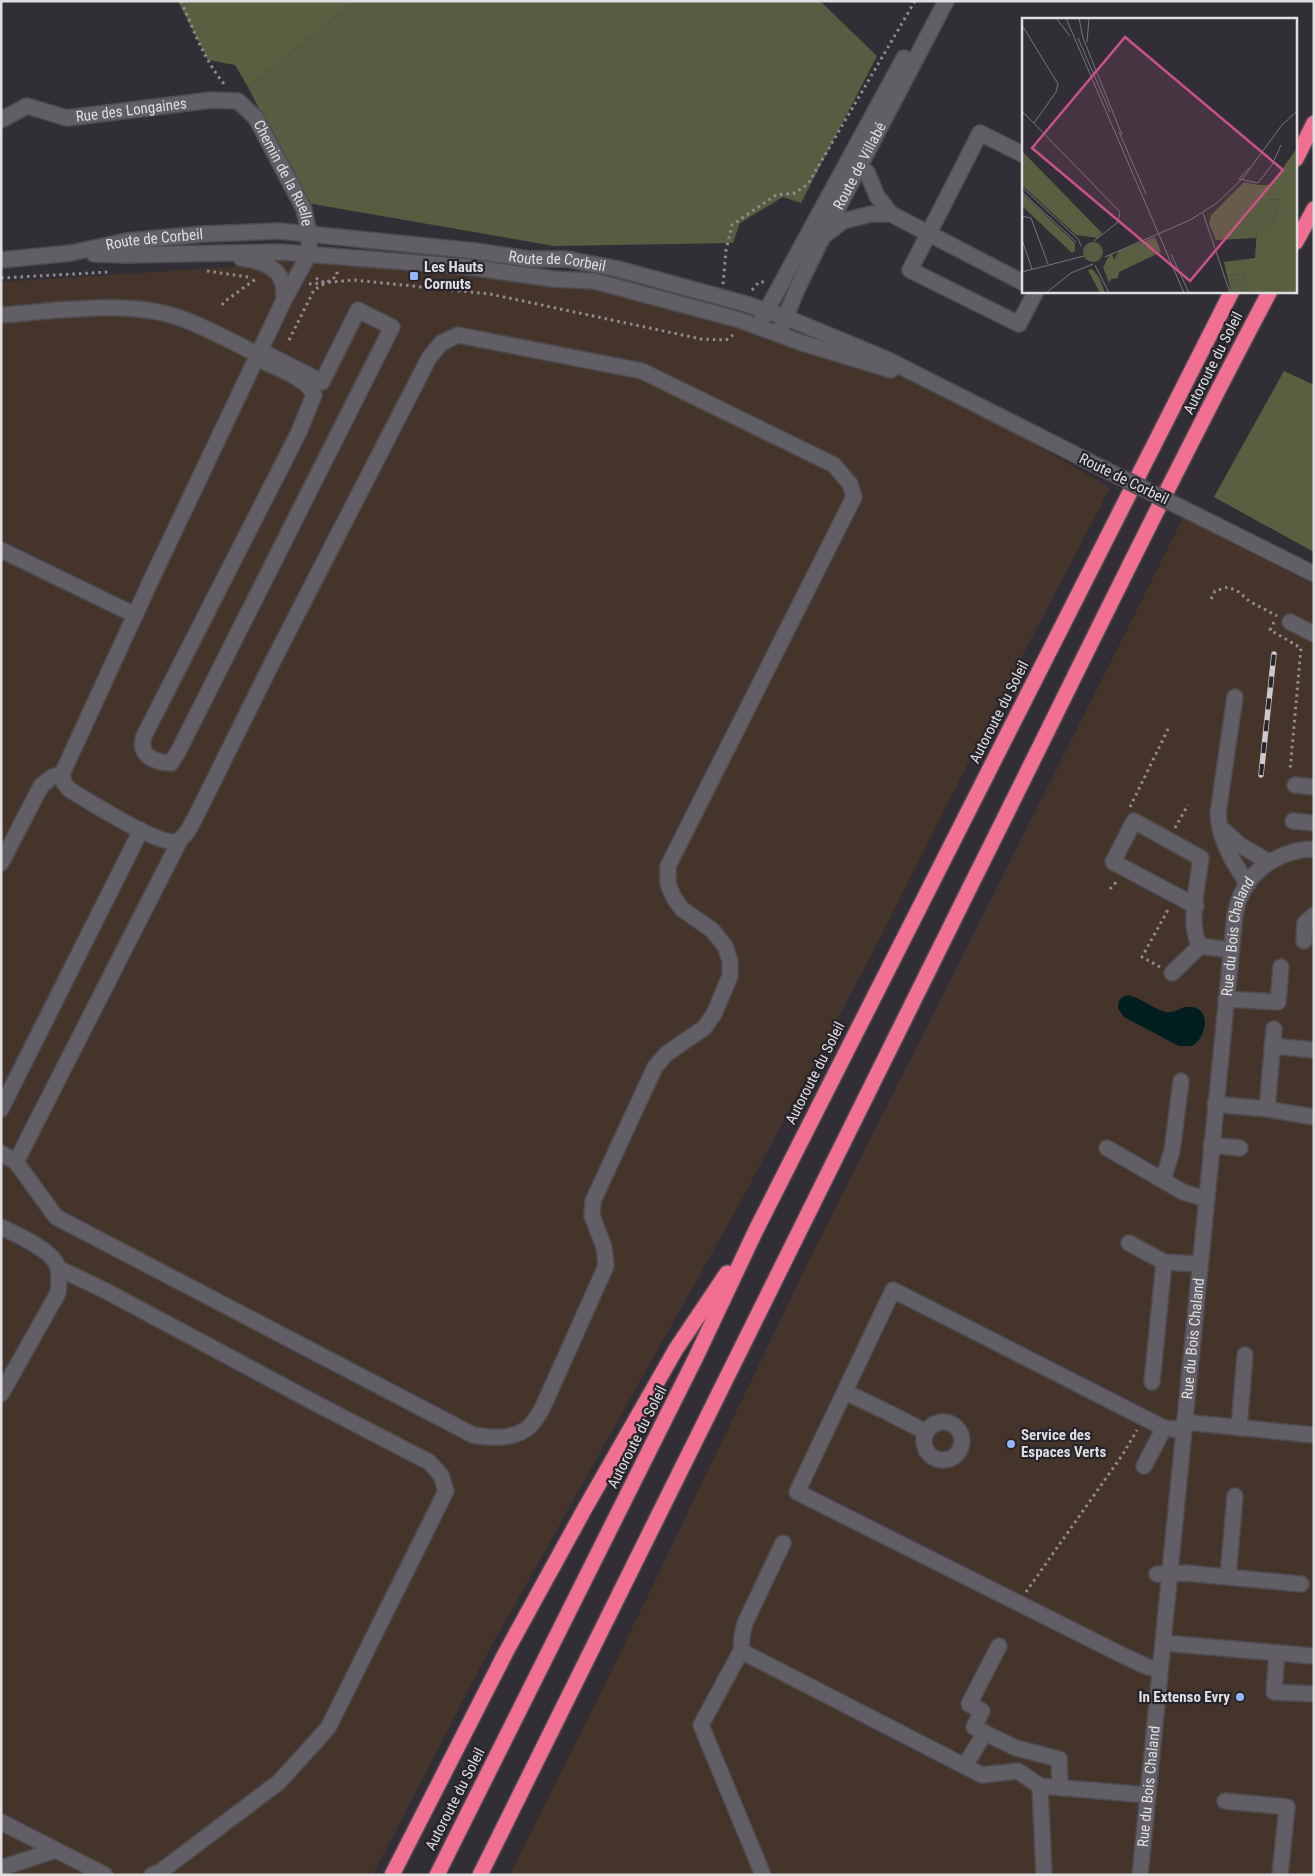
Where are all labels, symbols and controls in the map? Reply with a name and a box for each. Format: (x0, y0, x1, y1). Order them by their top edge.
inset map (1022, 18, 1298, 292)
street label: Rue des Longaines (75, 94, 188, 126)
street label: Chemin de la Ruelle (250, 117, 316, 228)
street label: Route de Villabé (829, 119, 890, 213)
street label: Route de Corbeil (104, 225, 204, 254)
street label: Route de Corbeil (507, 247, 607, 275)
place label: Les Hauts Cornuts (424, 258, 484, 293)
marker: Les Hauts Cornuts (408, 270, 420, 282)
street label: Autoroute du Soleil (1179, 309, 1247, 417)
street label: Route de Corbeil (1076, 450, 1172, 508)
street label: Autoroute du Soleil (965, 658, 1033, 766)
street label: Rue du Bois Chaland (1218, 873, 1258, 997)
street label: Autoroute du Soleil (781, 1019, 849, 1127)
street label: Rue du Bois Chaland (1178, 1277, 1208, 1400)
street label: Autoroute du Soleil (603, 1383, 671, 1491)
place label: Service des Espaces Verts (1021, 1426, 1106, 1461)
marker: Service des Espaces Verts (1005, 1438, 1017, 1450)
place label: In Extenso Evry (1138, 1688, 1230, 1706)
marker: In Extenso Evry (1234, 1691, 1246, 1703)
street label: Rue du Bois Chaland (1134, 1725, 1164, 1848)
street label: Autoroute du Soleil (421, 1745, 489, 1853)

